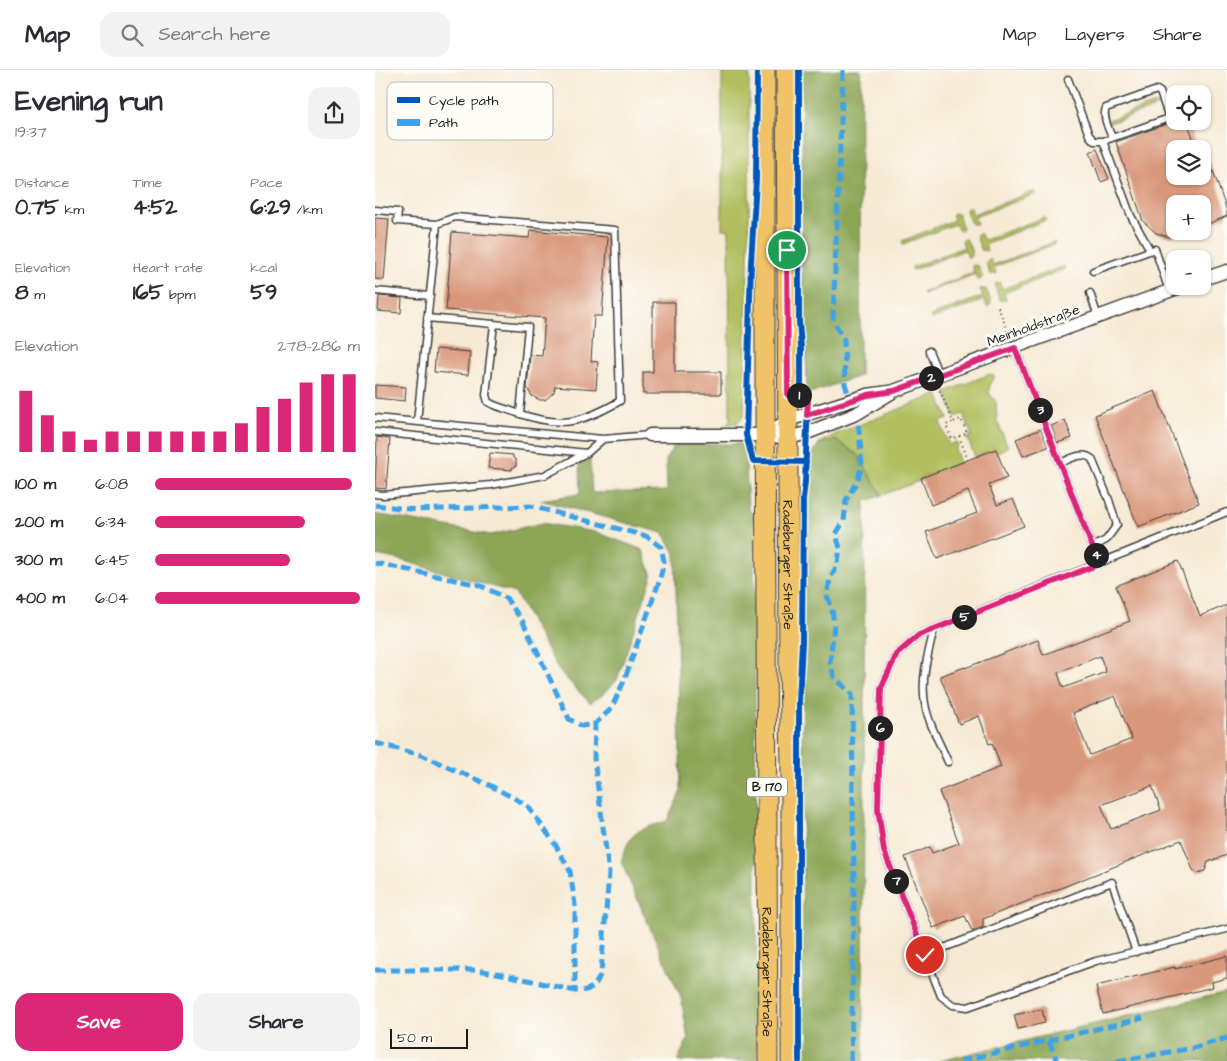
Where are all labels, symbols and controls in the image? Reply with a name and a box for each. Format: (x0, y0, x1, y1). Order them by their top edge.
search box (100, 12, 450, 57)
text: Map (25, 18, 70, 52)
icon: search (118, 21, 146, 49)
text: Search here (158, 21, 271, 48)
text: Map (1002, 22, 1036, 47)
text: Layers (1064, 22, 1125, 47)
text: Share (1153, 22, 1202, 47)
text: Evening run (15, 82, 163, 121)
legend (387, 82, 553, 140)
map controls (1166, 85, 1211, 295)
button: locate (1166, 85, 1211, 130)
button: share (308, 87, 360, 139)
text: Cycle path (429, 91, 498, 111)
text: Path (429, 113, 458, 133)
text: 19:37 (15, 121, 47, 143)
button: layers (1166, 140, 1211, 185)
text: Distance (15, 173, 69, 193)
text: Time (133, 173, 162, 193)
text: Pace (250, 173, 283, 193)
text: 0.75 (15, 193, 59, 222)
text: 4:52 (133, 193, 177, 222)
text: 6:29 (250, 193, 291, 222)
button: + (1166, 195, 1211, 240)
text: km (59, 200, 84, 220)
text: /km (291, 200, 322, 220)
pin (766, 229, 808, 271)
icon: arrive (773, 236, 801, 264)
button: − (1166, 250, 1211, 295)
text: Elevation (15, 258, 70, 278)
text: Heart rate (133, 258, 203, 278)
text: kcal (250, 258, 277, 278)
text: 8 (15, 278, 29, 307)
text: 165 (133, 278, 163, 307)
text: 59 (250, 278, 277, 307)
text: m (29, 285, 45, 305)
text: bpm (163, 285, 196, 305)
street label: Meinholdstraße (984, 300, 1083, 352)
text: Elevation (15, 335, 78, 357)
text: 278–286 m (277, 335, 360, 357)
pin: 2 (919, 366, 943, 390)
text: 2 (927, 368, 936, 388)
pin: 1 (787, 382, 811, 408)
text: 1 (799, 385, 800, 405)
pin: 3 (1027, 398, 1053, 422)
text: 3 (1037, 400, 1044, 420)
text: 100 m (15, 473, 56, 495)
text: 6:08 (95, 473, 128, 495)
street label: Radeburger Straße (777, 500, 798, 630)
text: 200 m (15, 511, 63, 533)
text: 6:34 (95, 511, 127, 533)
pin: 4 (1083, 542, 1109, 568)
text: 4 (1092, 545, 1101, 565)
text: 300 m (15, 549, 62, 571)
text: 6:45 (95, 549, 130, 571)
text: 400 m (15, 587, 65, 609)
text: 6:04 (95, 587, 129, 609)
pin: 5 (951, 604, 977, 630)
text: 5 (960, 607, 969, 627)
pin: 6 (867, 716, 893, 740)
text: 6 (876, 718, 885, 738)
road number: B 170 (747, 778, 787, 796)
pin: 7 (883, 868, 909, 894)
text: 7 (892, 871, 901, 891)
street label: Radeburger Straße (756, 907, 777, 1037)
pin (904, 934, 946, 976)
icon: check (911, 941, 939, 969)
button: Save (15, 993, 183, 1051)
button: Share (193, 993, 360, 1051)
scale bar (390, 1026, 467, 1049)
text: 50 m (397, 1028, 432, 1048)

